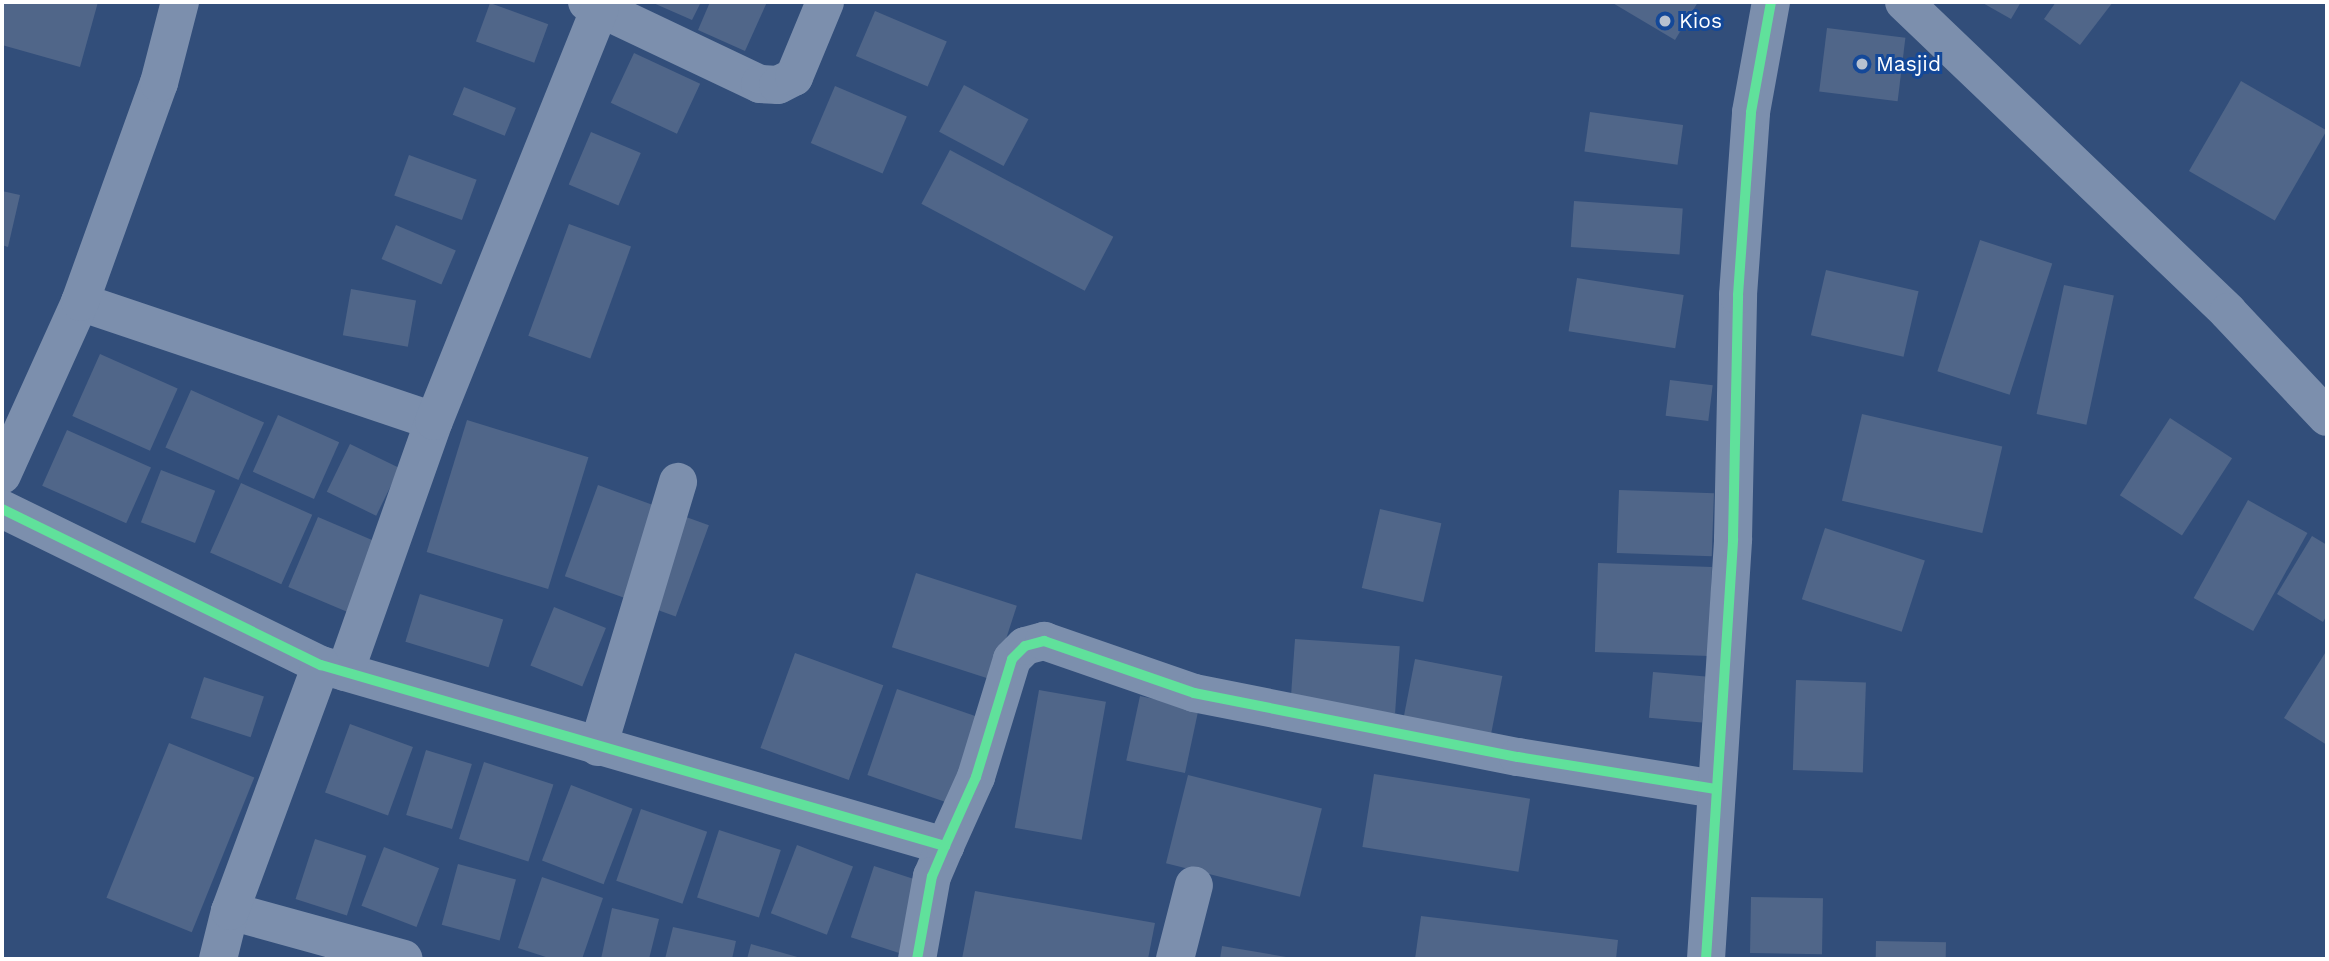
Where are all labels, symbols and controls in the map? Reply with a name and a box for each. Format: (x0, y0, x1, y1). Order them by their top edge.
place label: Kios (1679, 8, 1722, 34)
marker: Kios (1657, 13, 1673, 29)
place label: Masjid (1876, 51, 1941, 77)
marker: Masjid (1854, 56, 1870, 72)

